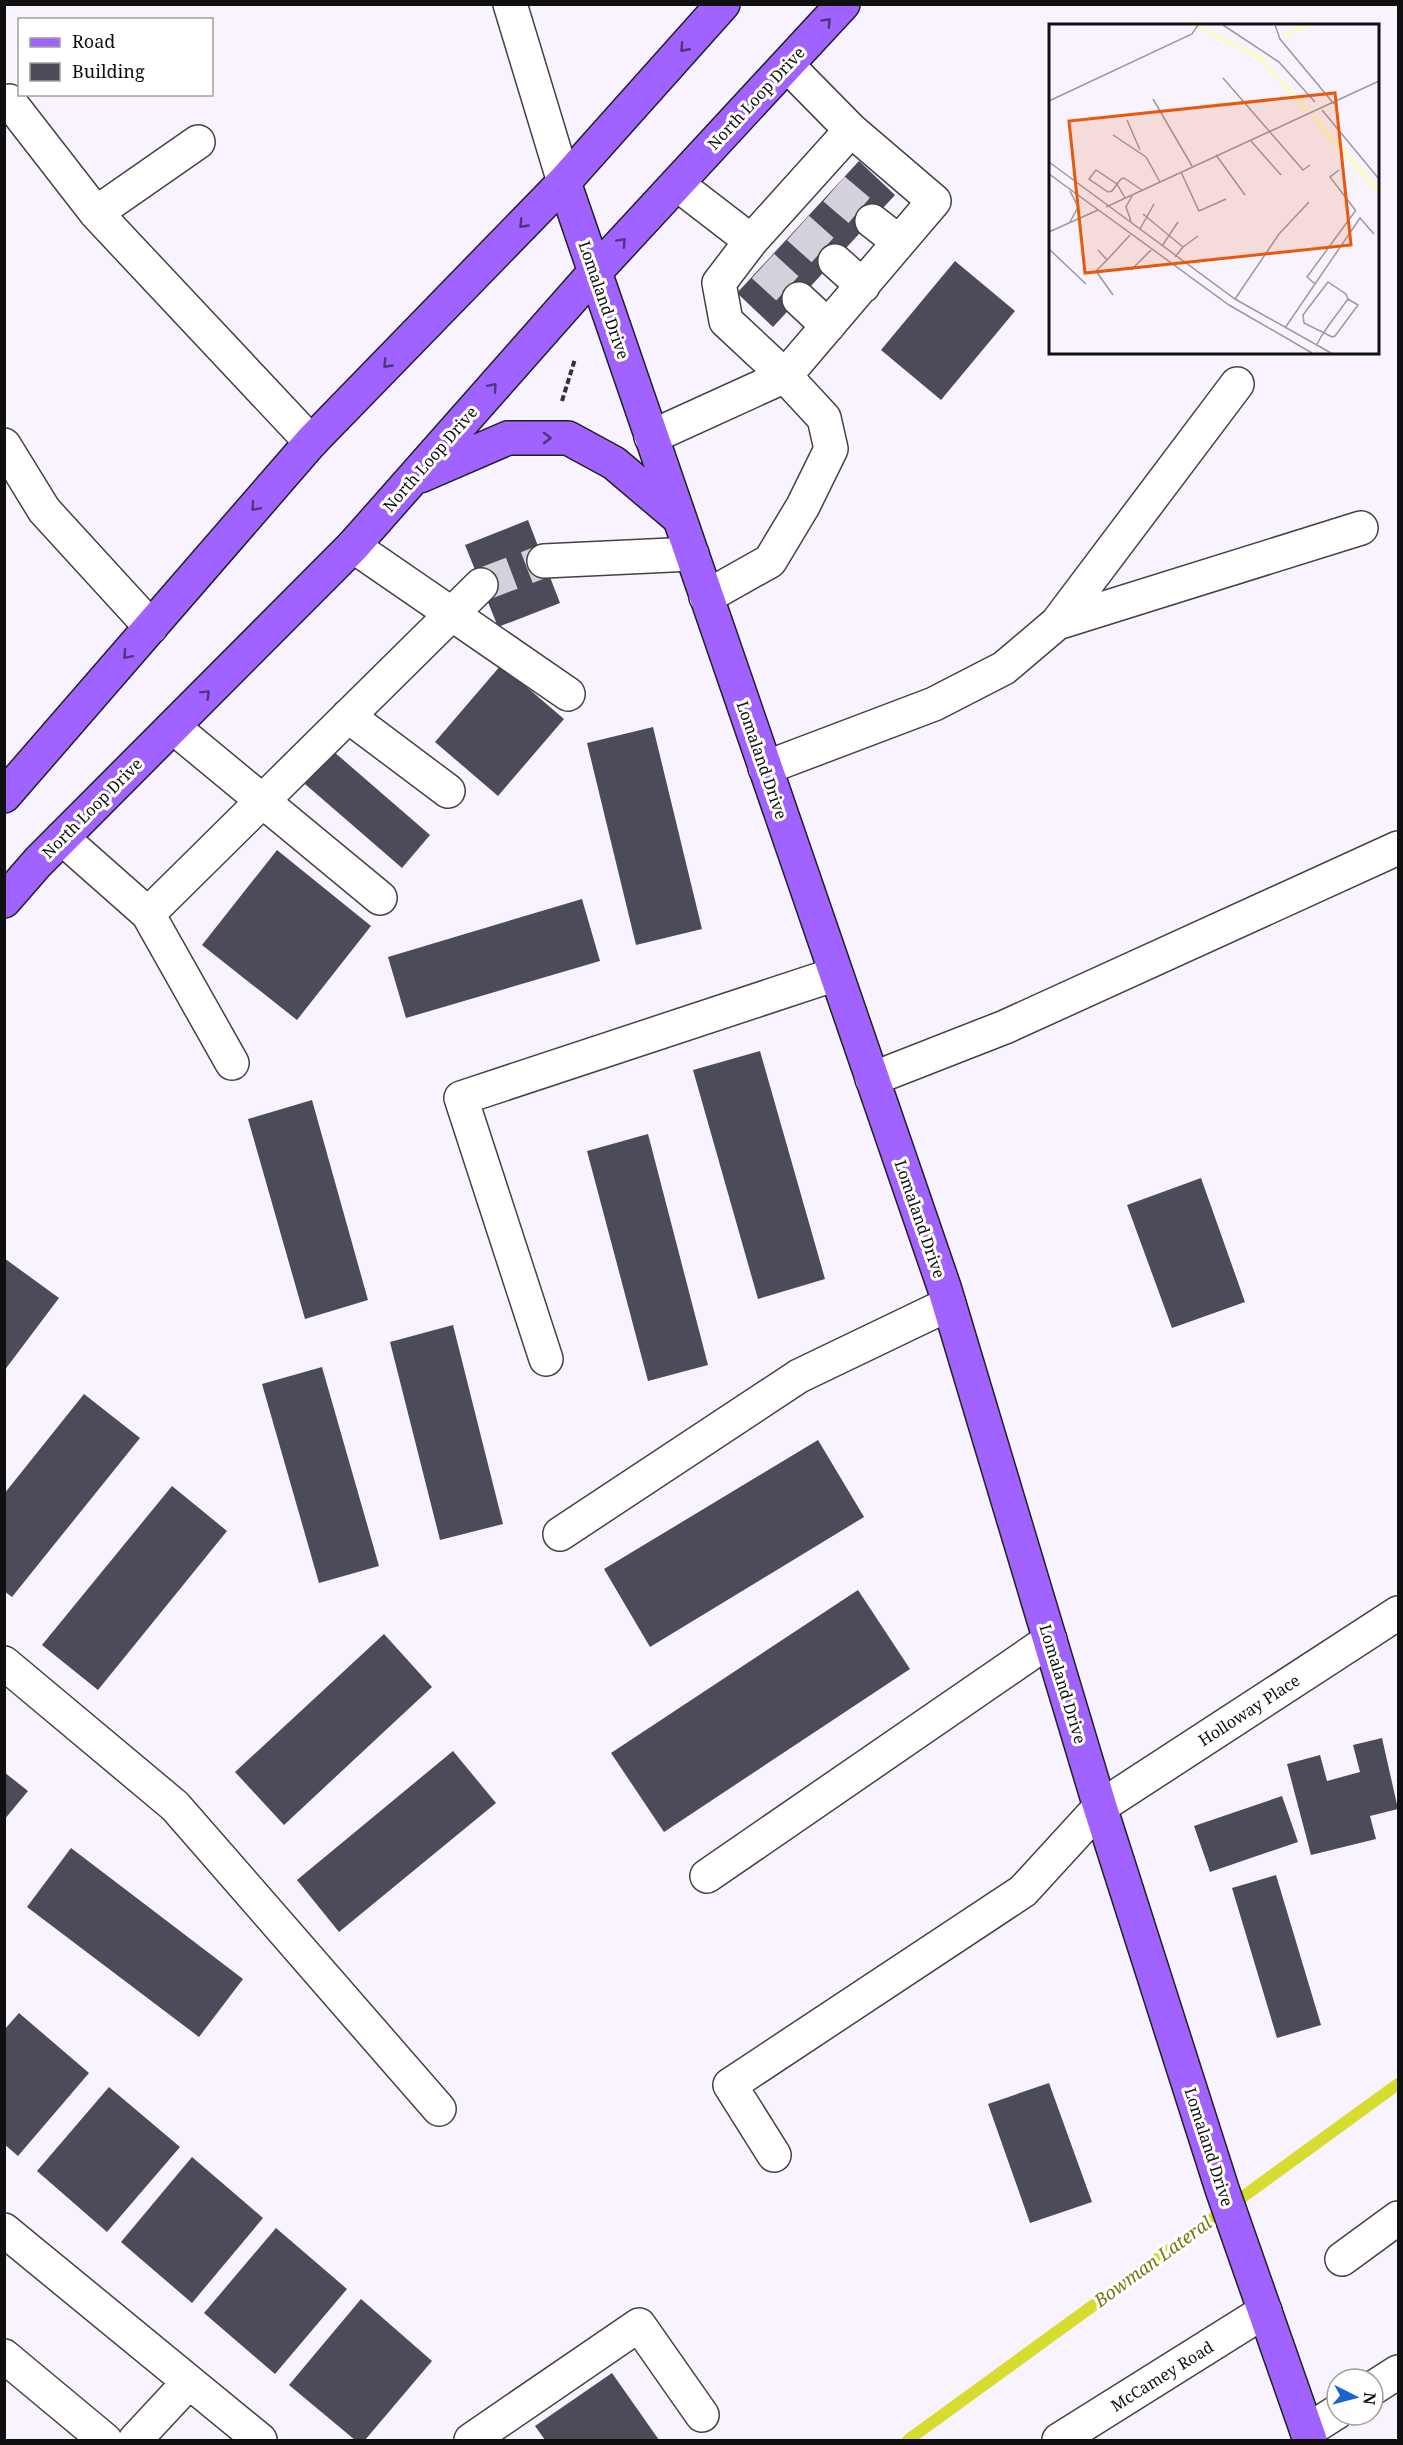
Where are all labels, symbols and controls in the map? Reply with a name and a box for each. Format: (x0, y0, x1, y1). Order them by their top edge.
legend (18, 18, 213, 96)
one-way arrow (820, 18, 831, 29)
inset map (1049, 24, 1379, 354)
text: Road (72, 29, 115, 53)
one-way arrow (680, 41, 691, 52)
street label: North Loop Drive (702, 42, 810, 154)
text: Building (72, 59, 145, 83)
one-way arrow (520, 217, 531, 228)
street label: Lomaland Drive (573, 238, 635, 362)
one-way arrow (615, 238, 626, 249)
one-way arrow (384, 357, 395, 368)
one-way arrow (486, 384, 497, 394)
street label: North Loop Drive (378, 401, 482, 517)
one-way arrow (543, 432, 552, 444)
one-way arrow (251, 500, 262, 511)
one-way arrow (124, 648, 135, 659)
one-way arrow (199, 690, 210, 701)
street label: Lomaland Drive (731, 698, 793, 822)
street label: North Loop Drive (37, 753, 147, 863)
street label: Lomaland Drive (889, 1157, 951, 1281)
street label: Lomaland Drive (1034, 1622, 1092, 1746)
street label: Holloway Place (1194, 1669, 1304, 1751)
street label: Lomaland Drive (1179, 2085, 1239, 2209)
water label: Bowman Lateral (1088, 2210, 1217, 2313)
street label: McCamey Road (1106, 2336, 1218, 2416)
north arrow (1325, 2367, 1385, 2427)
text: N (1358, 2391, 1382, 2406)

